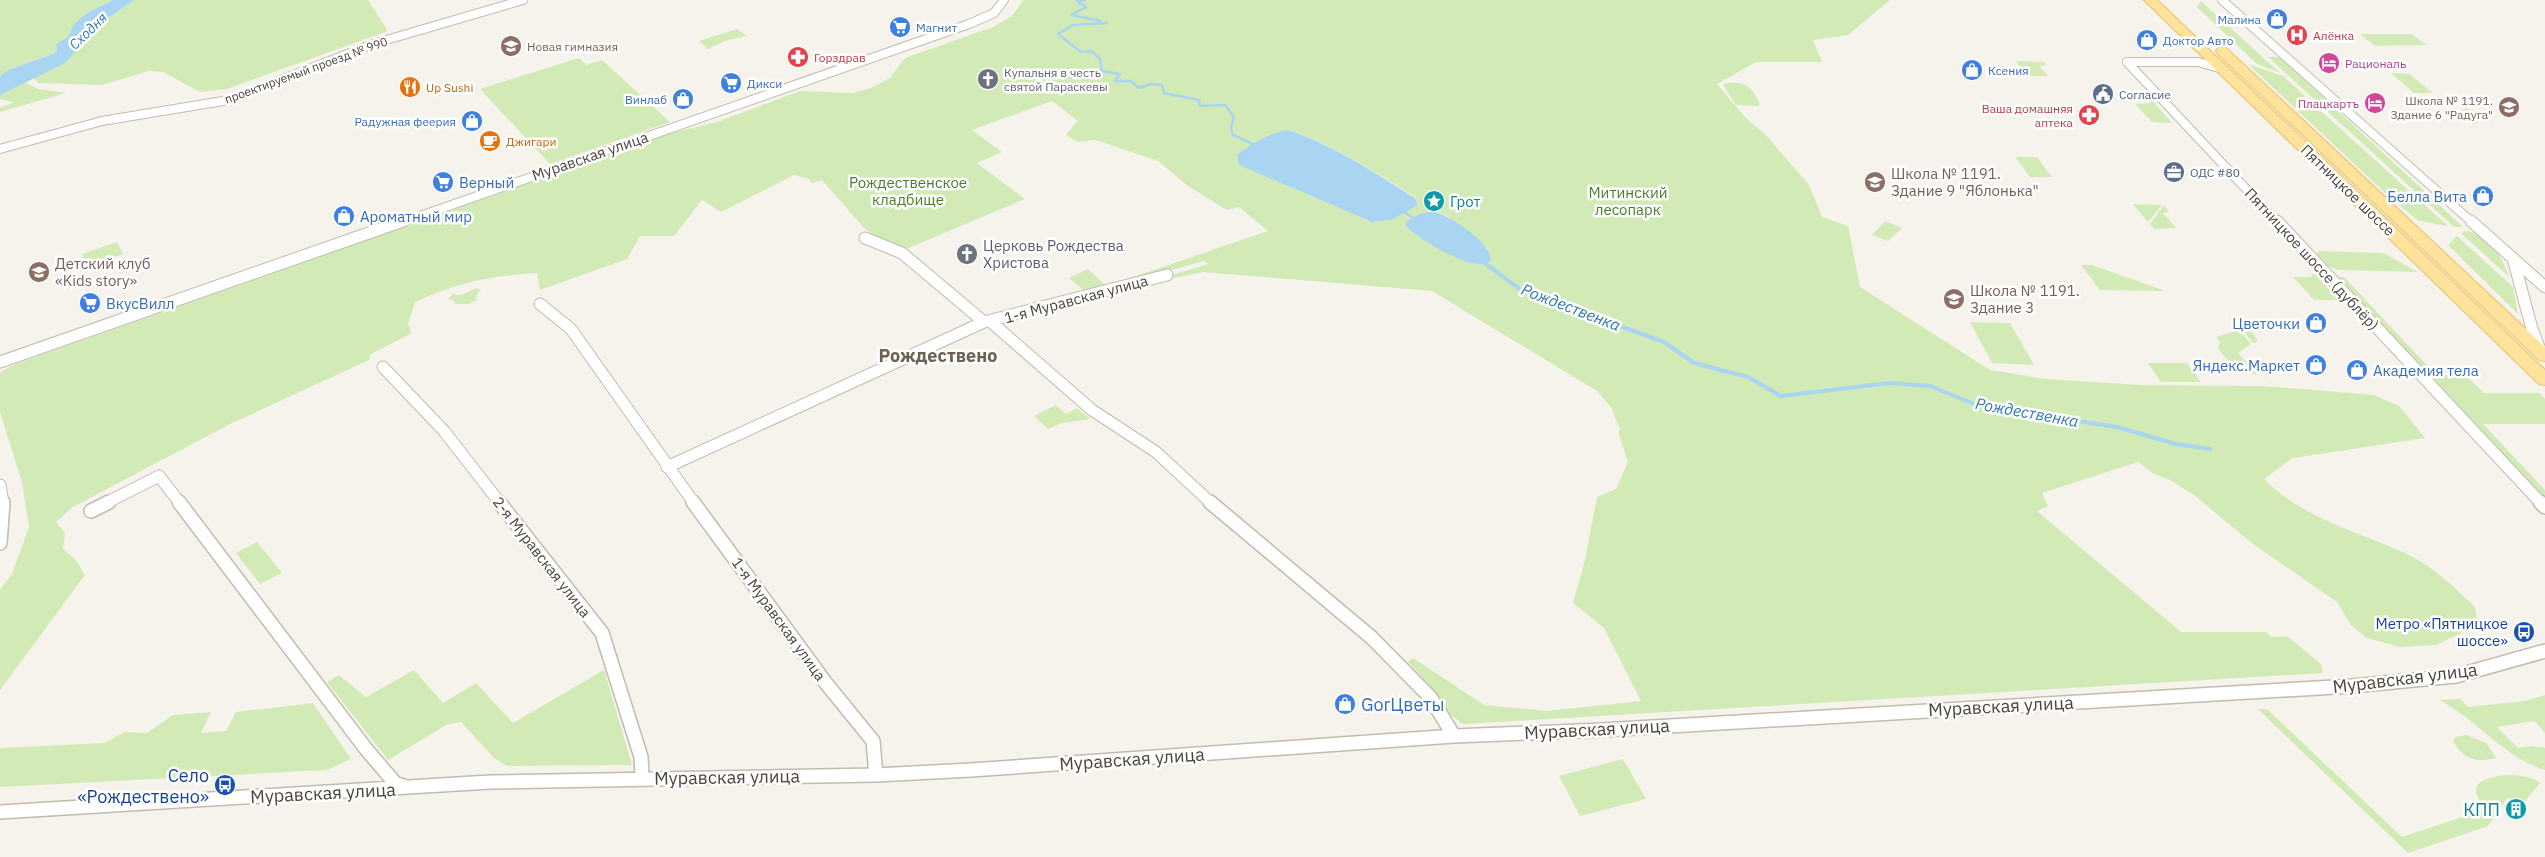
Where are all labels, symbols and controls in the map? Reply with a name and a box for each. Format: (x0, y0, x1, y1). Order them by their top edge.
shop icon: Малина (2265, 7, 2289, 31)
water label: Сходня (65, 9, 111, 53)
place label: Малина (2217, 12, 2262, 27)
supermarket icon: Магнит (888, 15, 912, 39)
place label: Магнит (916, 20, 957, 35)
hospital icon: Алёнка (2285, 23, 2309, 47)
shop icon: Доктор Авто (2135, 28, 2159, 52)
place label: Алёнка (2313, 28, 2355, 43)
street label: проектируемый проезд № 990 (222, 33, 390, 107)
place label: Доктор Авто (2163, 33, 2234, 48)
school or university icon: Новая гимназия (499, 34, 523, 58)
place label: Новая гимназия (527, 39, 618, 54)
pharmacy icon: Горздрав (786, 45, 810, 69)
place label: Горздрав (814, 50, 866, 65)
hotel icon: Рациональ (2317, 51, 2341, 75)
place label: Рациональ (2345, 56, 2406, 71)
shop icon: Ксения (1960, 58, 1984, 82)
place label: Ксения (1988, 63, 2029, 78)
place label: Купальня в честь святой Параскевы (1004, 65, 1108, 94)
church icon: Купальня в честь святой Параскевы (976, 67, 1000, 91)
supermarket icon: Дикси (719, 71, 743, 95)
restaurant icon: Up Sushi (398, 75, 422, 99)
place label: Дикси (747, 76, 782, 91)
place label: Up Sushi (426, 80, 473, 95)
public building icon: Согласие (2091, 82, 2115, 106)
shop icon: Винлаб (671, 87, 695, 111)
place label: Согласие (2119, 87, 2171, 102)
hotel icon: Плацкартъ (2363, 91, 2387, 115)
place label: Винлаб (625, 92, 667, 107)
place label: Школа № 1191. Здание 6 "Радуга" (2391, 93, 2493, 122)
school or university icon: Школа № 1191. Здание 6 "Радуга" (2497, 95, 2521, 119)
place label: Плацкартъ (2298, 96, 2359, 111)
place label: Ваша домашняя аптека (1982, 101, 2074, 130)
pharmacy icon: Ваша домашняя аптека (2077, 103, 2101, 127)
shop icon: Радужная феерия (460, 109, 484, 133)
place label: Радужная феерия (354, 114, 456, 129)
street label: Муравская улица (529, 127, 651, 185)
cafe icon: Джигари (478, 129, 502, 153)
place label: Джигари (506, 134, 556, 149)
street label: Пятницкое шоссе (2297, 140, 2399, 240)
office icon: ОДС #80 (2162, 160, 2186, 184)
place label: Школа № 1191. Здание 9 "Яблонька" (1891, 164, 2039, 200)
place label: ОДС #80 (2190, 165, 2240, 180)
supermarket icon: Верный (431, 170, 455, 194)
school or university icon: Школа № 1191. Здание 9 "Яблонька" (1863, 170, 1887, 194)
place label: Верный (459, 173, 514, 192)
park label: Рождественское кладбище (849, 173, 967, 209)
park label: Митинский лесопарк (1588, 183, 1668, 219)
street label: Пятницкое шоссе (дублёр) (2241, 184, 2383, 334)
shop icon: Белла Вита (2471, 184, 2495, 208)
place label: Белла Вита (2387, 187, 2467, 206)
place icon: Грот (1422, 189, 1446, 213)
place label: Грот (1450, 192, 1481, 211)
shop icon: Ароматный мир (332, 204, 356, 228)
place label: Ароматный мир (360, 207, 472, 226)
place label: Церковь Рождества Христова (983, 236, 1124, 272)
church icon: Церковь Рождества Христова (955, 242, 979, 266)
place label: Детский клуб «Kids story» (55, 254, 150, 290)
school or university icon: Детский клуб «Kids story» (27, 260, 51, 284)
street label: 1-я Муравская улица (1002, 271, 1150, 327)
water label: Рождественка (1519, 279, 1623, 335)
place label: Школа № 1191. Здание 3 (1970, 281, 2080, 317)
school or university icon: Школа № 1191. Здание 3 (1942, 287, 1966, 311)
supermarket icon: ВкусВилл (78, 291, 102, 315)
place label: ВкусВилл (106, 294, 174, 313)
shop icon: Цветочки (2304, 311, 2328, 335)
place label: Цветочки (2232, 314, 2300, 333)
district label: Рождествено (879, 344, 997, 367)
shop icon: Яндекс.Маркет (2304, 353, 2328, 377)
place label: Яндекс.Маркет (2193, 356, 2300, 375)
shop icon: Академия тела (2345, 358, 2369, 382)
place label: Академия тела (2373, 361, 2479, 380)
water label: Рождественка (1974, 393, 2080, 431)
street label: 2-я Муравская улица (489, 493, 595, 621)
street label: 1-я Муравская улица (728, 554, 830, 684)
place label: Метро «Пятницкое шоссе» (2376, 614, 2508, 650)
bus stop icon: Метро «Пятницкое шоссе» (2512, 620, 2536, 644)
street label: Муравская улица (2331, 658, 2479, 698)
street label: Муравская улица (1928, 691, 2075, 721)
shop icon: GorЦветы (1333, 692, 1357, 716)
place label: GorЦветы (1361, 693, 1445, 716)
street label: Муравская улица (1524, 714, 1671, 744)
street label: Муравская улица (1058, 742, 1206, 776)
place label: Село «Рождествено» (77, 764, 209, 808)
street label: Муравская улица (654, 764, 800, 790)
bus stop icon: Село «Рождествено» (213, 773, 237, 797)
street label: Муравская улица (250, 778, 397, 808)
building icon: КПП (2504, 797, 2528, 821)
place label: КПП (2463, 798, 2500, 821)

